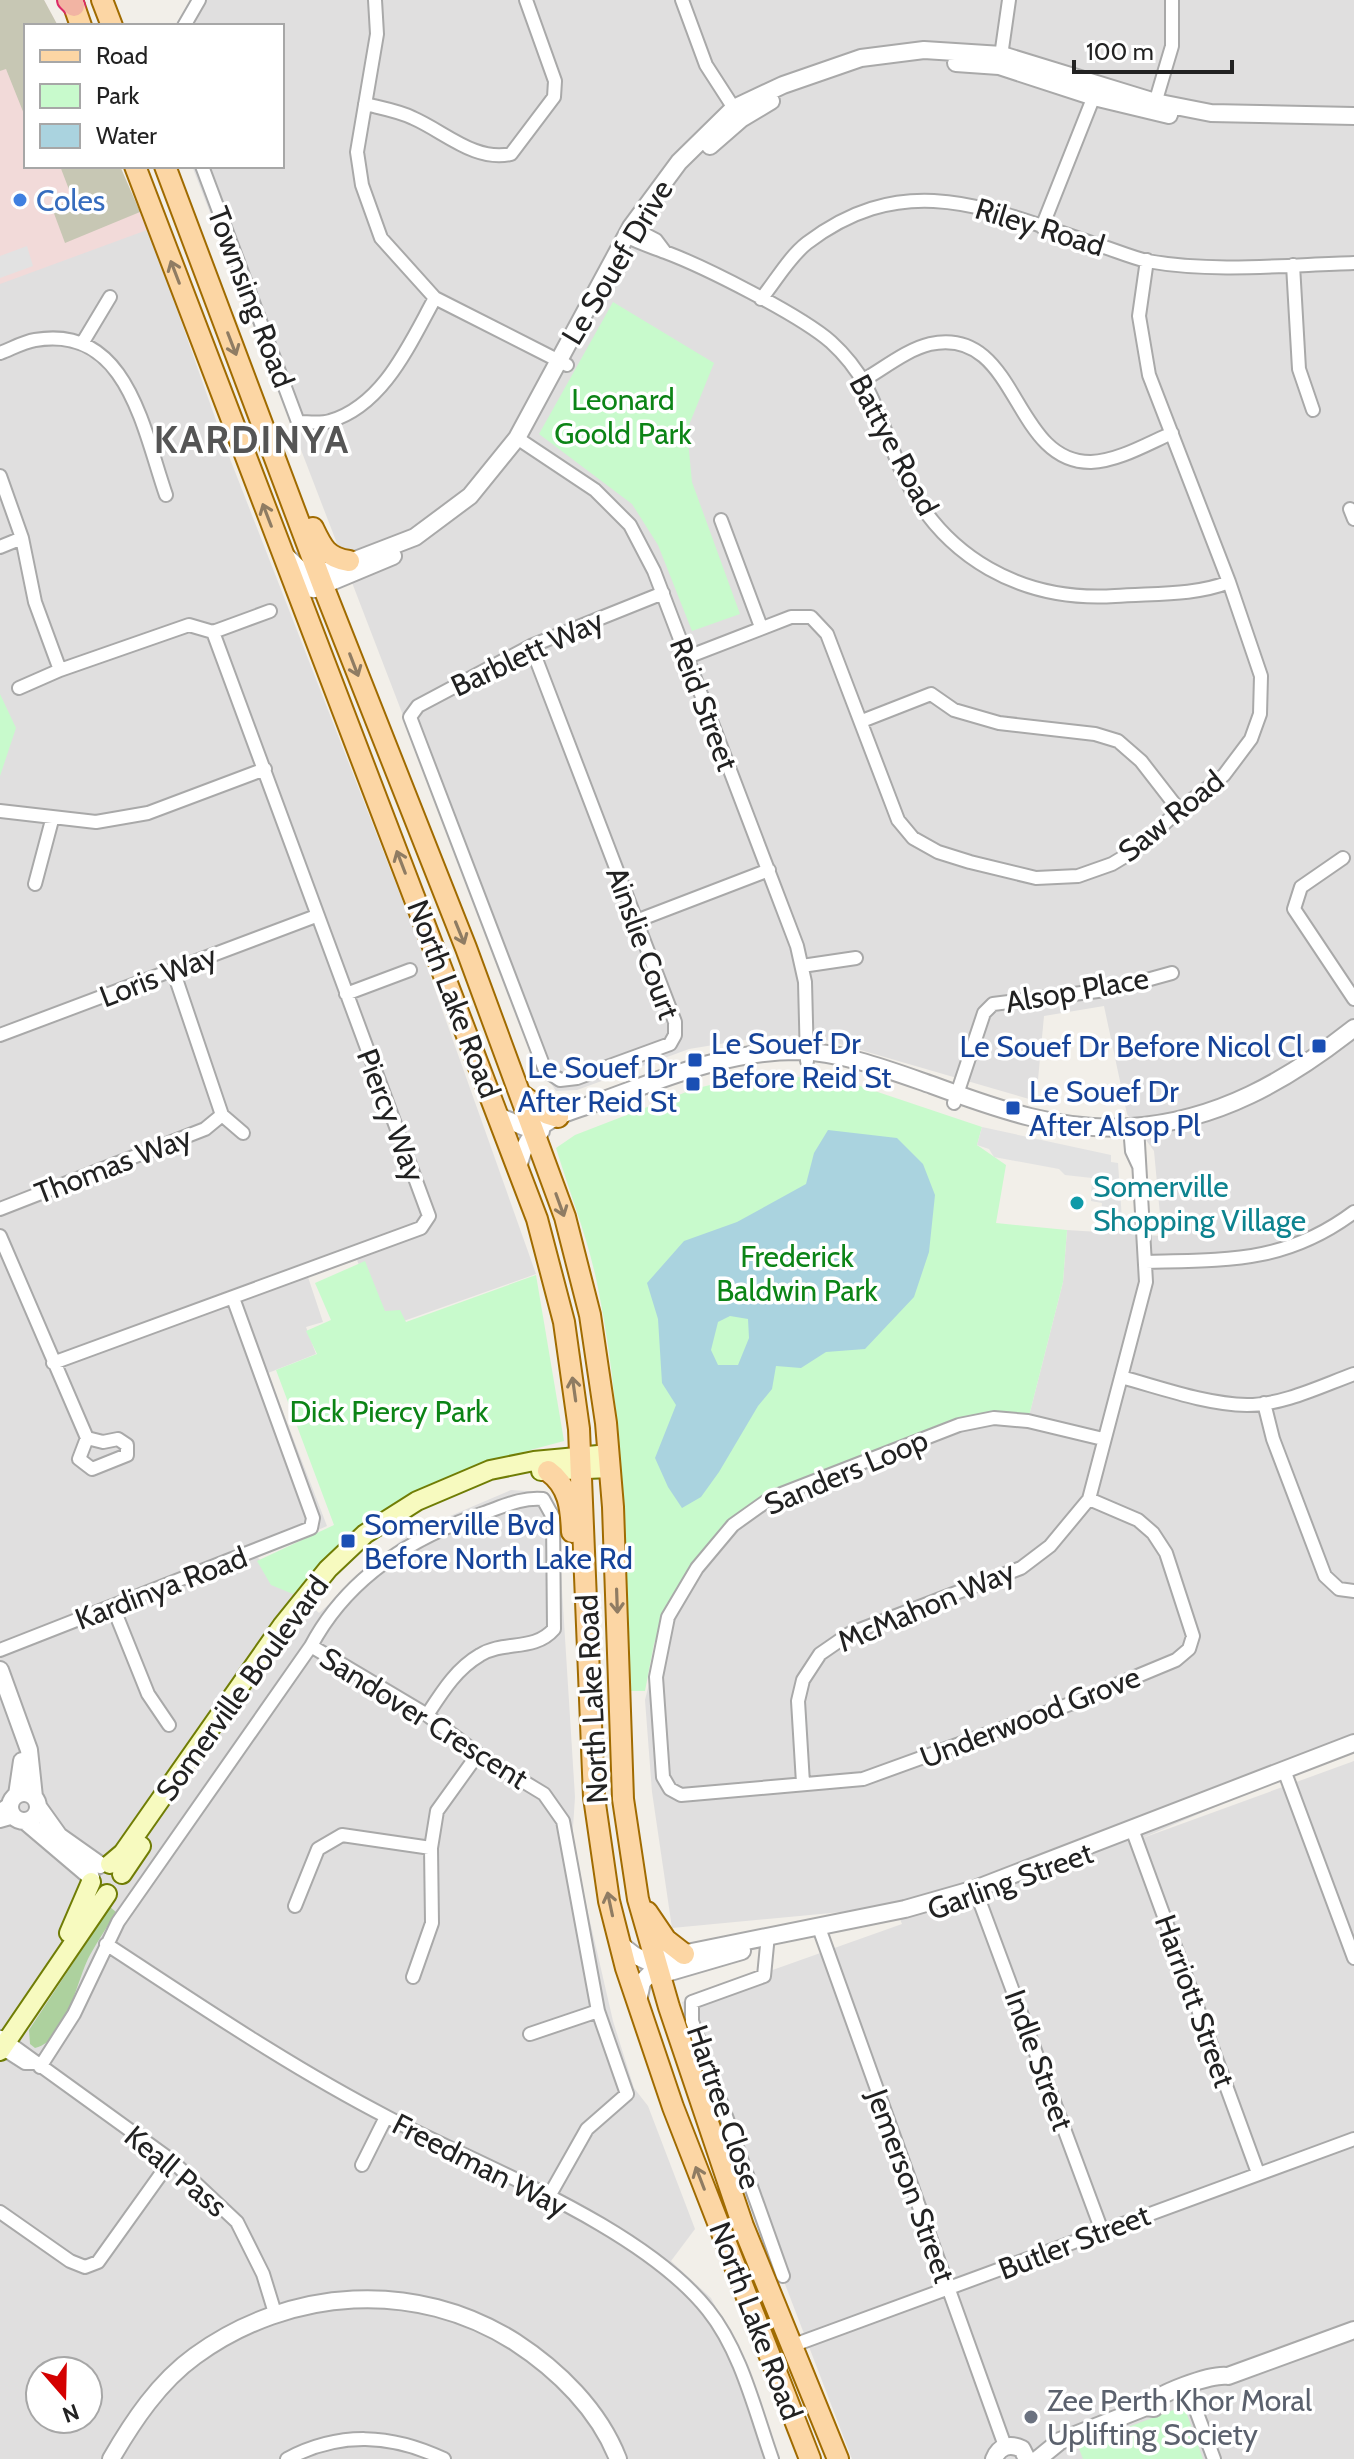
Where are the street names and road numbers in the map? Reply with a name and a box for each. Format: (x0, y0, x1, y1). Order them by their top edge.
street label: Le Souef Drive (553, 173, 681, 351)
street label: Riley Road (971, 190, 1109, 264)
street label: Townsing Road (200, 201, 302, 393)
street label: Battye Road (841, 368, 947, 522)
street label: Barblett Way (445, 602, 609, 704)
street label: Reid Street (662, 632, 746, 776)
street label: Saw Road (1111, 762, 1231, 870)
street label: Ainslie Court (598, 862, 688, 1024)
street label: North Lake Road (399, 895, 509, 1103)
street label: Loris Way (94, 937, 222, 1015)
street label: Alsop Place (1002, 959, 1152, 1021)
street label: Piercy Way (349, 1043, 433, 1187)
street label: Thomas Way (30, 1118, 196, 1212)
street label: Sanders Loop (759, 1421, 933, 1523)
street label: Kardinya Road (70, 1538, 252, 1638)
street label: McMahon Way (832, 1552, 1020, 1660)
street label: Somerville Boulevard (148, 1568, 336, 1808)
street label: North Lake Road (568, 1594, 616, 1804)
street label: Sandover Crescent (313, 1639, 535, 1797)
street label: Underwood Grove (915, 1658, 1145, 1776)
street label: Garling Street (922, 1834, 1098, 1928)
street label: Harriott Street (1147, 1910, 1243, 2092)
street label: Indle Street (996, 1985, 1082, 2135)
street label: Hartree Close (679, 2020, 769, 2194)
street label: Jemerson Street (859, 2083, 963, 2288)
street label: Freedman Way (386, 2105, 574, 2225)
street label: Keall Pass (117, 2117, 235, 2225)
street label: Butler Street (993, 2196, 1155, 2288)
street label: North Lake Road (701, 2217, 811, 2425)

